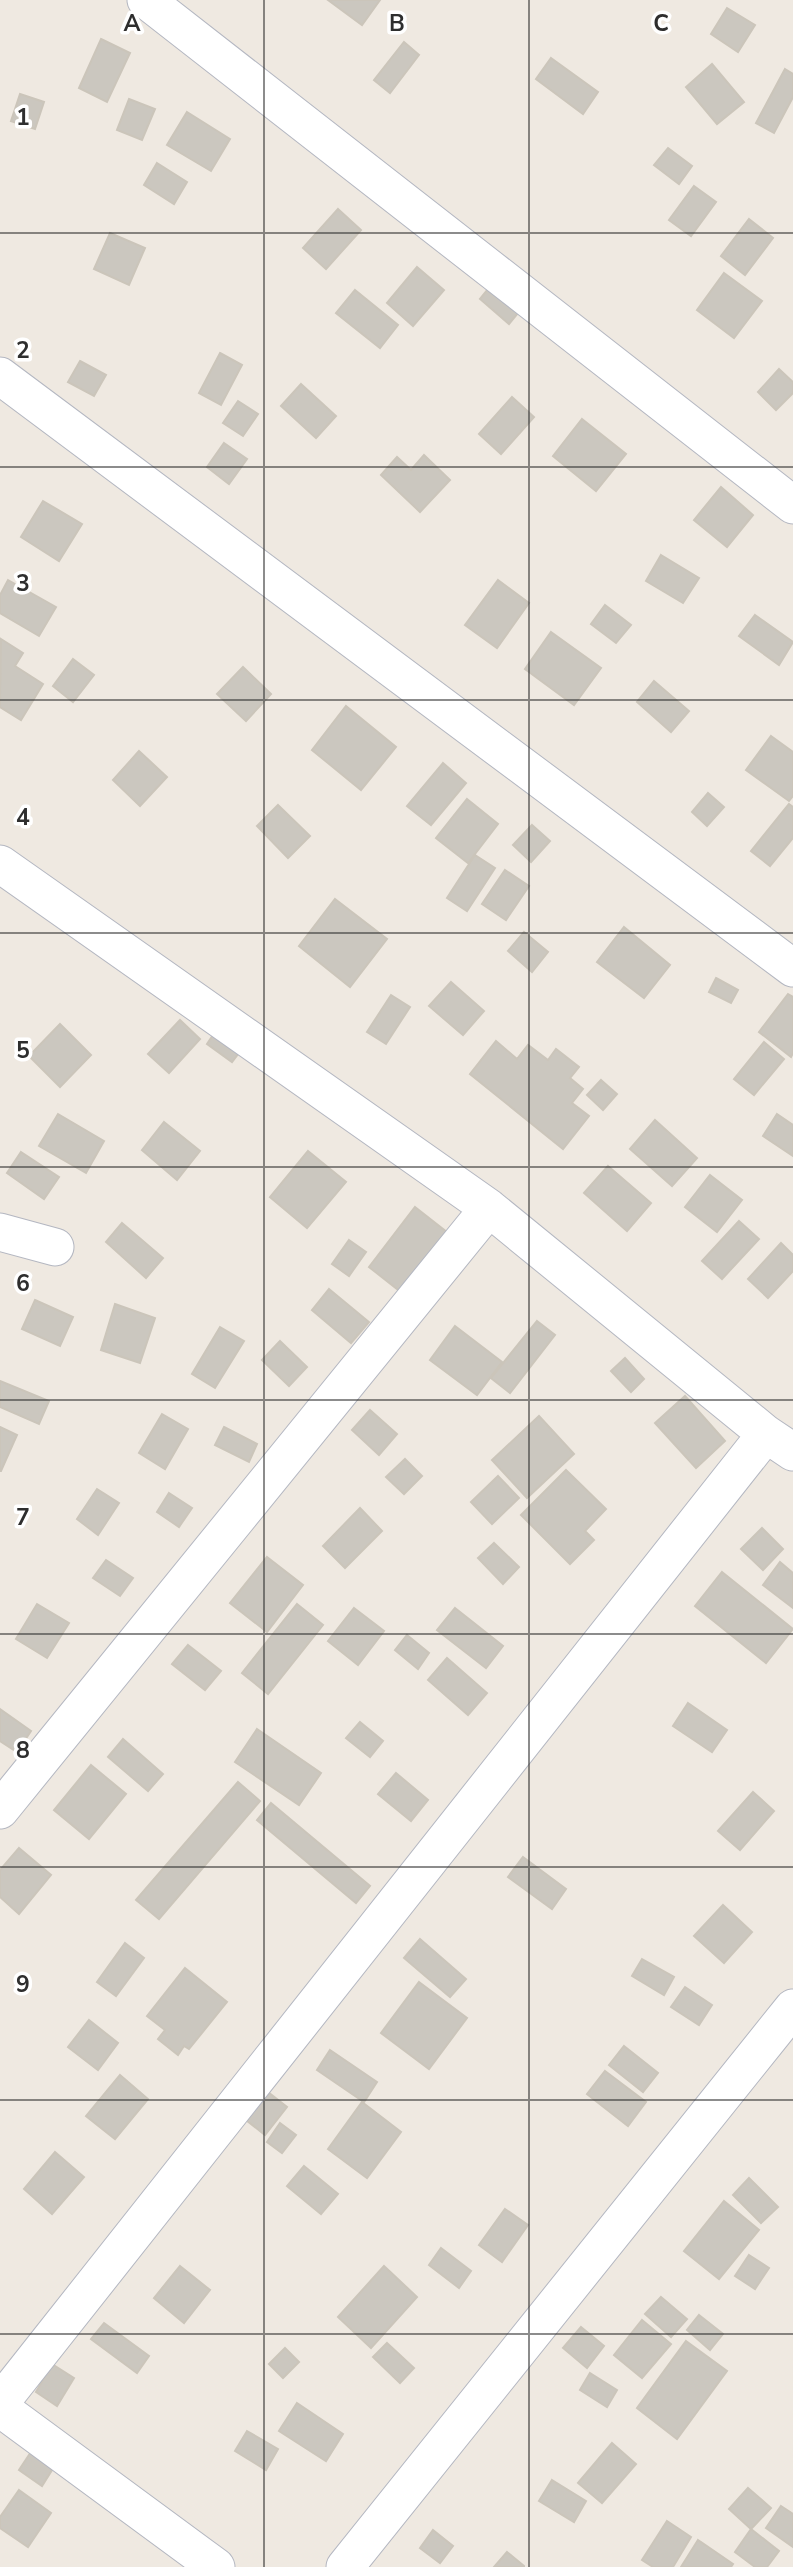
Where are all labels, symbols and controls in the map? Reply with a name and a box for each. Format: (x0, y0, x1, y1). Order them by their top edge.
text: A (123, 8, 141, 39)
text: B (389, 8, 405, 39)
text: C (653, 8, 669, 39)
text: 1 (16, 102, 30, 133)
text: 2 (16, 335, 30, 366)
text: 3 (16, 568, 30, 599)
text: 4 (16, 802, 30, 833)
text: 5 (16, 1035, 30, 1066)
text: 6 (16, 1268, 30, 1299)
text: 7 (16, 1502, 30, 1533)
text: 8 (16, 1735, 30, 1766)
text: 9 (16, 1969, 30, 2000)

